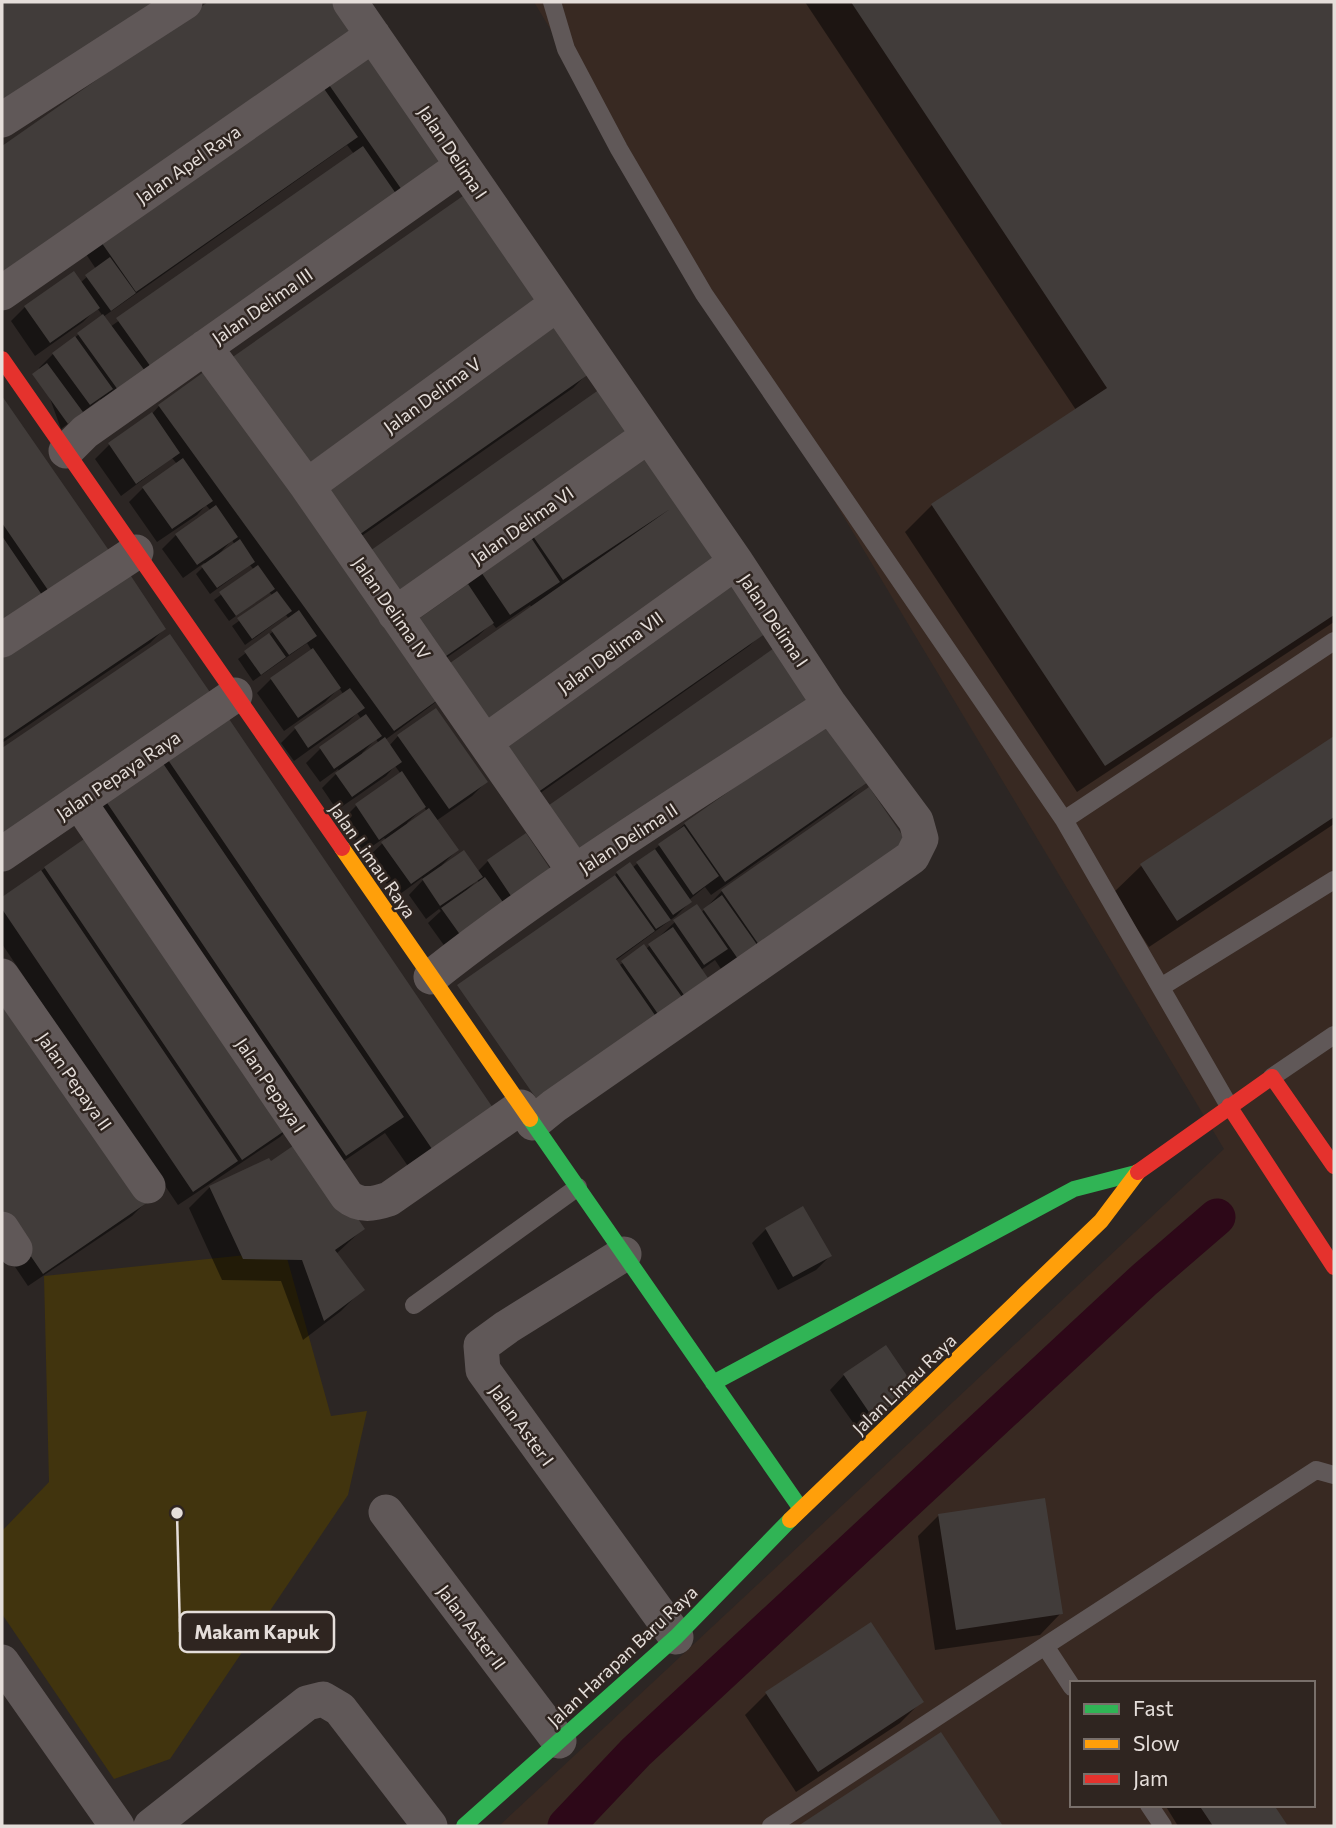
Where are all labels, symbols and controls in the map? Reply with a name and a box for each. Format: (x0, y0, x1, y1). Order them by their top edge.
street label: Jalan Delima I (414, 101, 492, 203)
street label: Jalan Apel Raya (131, 120, 245, 208)
street label: Jalan Delima III (207, 263, 317, 349)
street label: Jalan Delima V (379, 352, 485, 438)
street label: Jalan Delima VI (466, 481, 578, 569)
street label: Jalan Delima IV (348, 552, 436, 664)
street label: Jalan Delima I (735, 569, 813, 671)
street label: Jalan Delima VII (553, 606, 667, 698)
street label: Jalan Pepaya Raya (52, 725, 184, 825)
street label: Jalan Limau Raya (325, 798, 421, 922)
street label: Jalan Delima II (575, 798, 681, 878)
street label: Jalan Pepaya II (33, 1028, 117, 1134)
street label: Jalan Pepaya I (231, 1033, 311, 1137)
street label: Jalan Limau Raya (848, 1329, 960, 1439)
street label: Jalan Aster I (485, 1380, 559, 1470)
street label: Jalan Aster II (433, 1580, 511, 1674)
street label: Jalan Harapan Baru Raya (542, 1581, 702, 1731)
callout: Makam Kapuk (180, 1612, 334, 1652)
text: Makam Kapuk (194, 1620, 320, 1643)
legend (1070, 1681, 1315, 1807)
text: Fast (1133, 1695, 1174, 1720)
text: Slow (1133, 1730, 1180, 1755)
text: Jam (1133, 1765, 1168, 1790)

